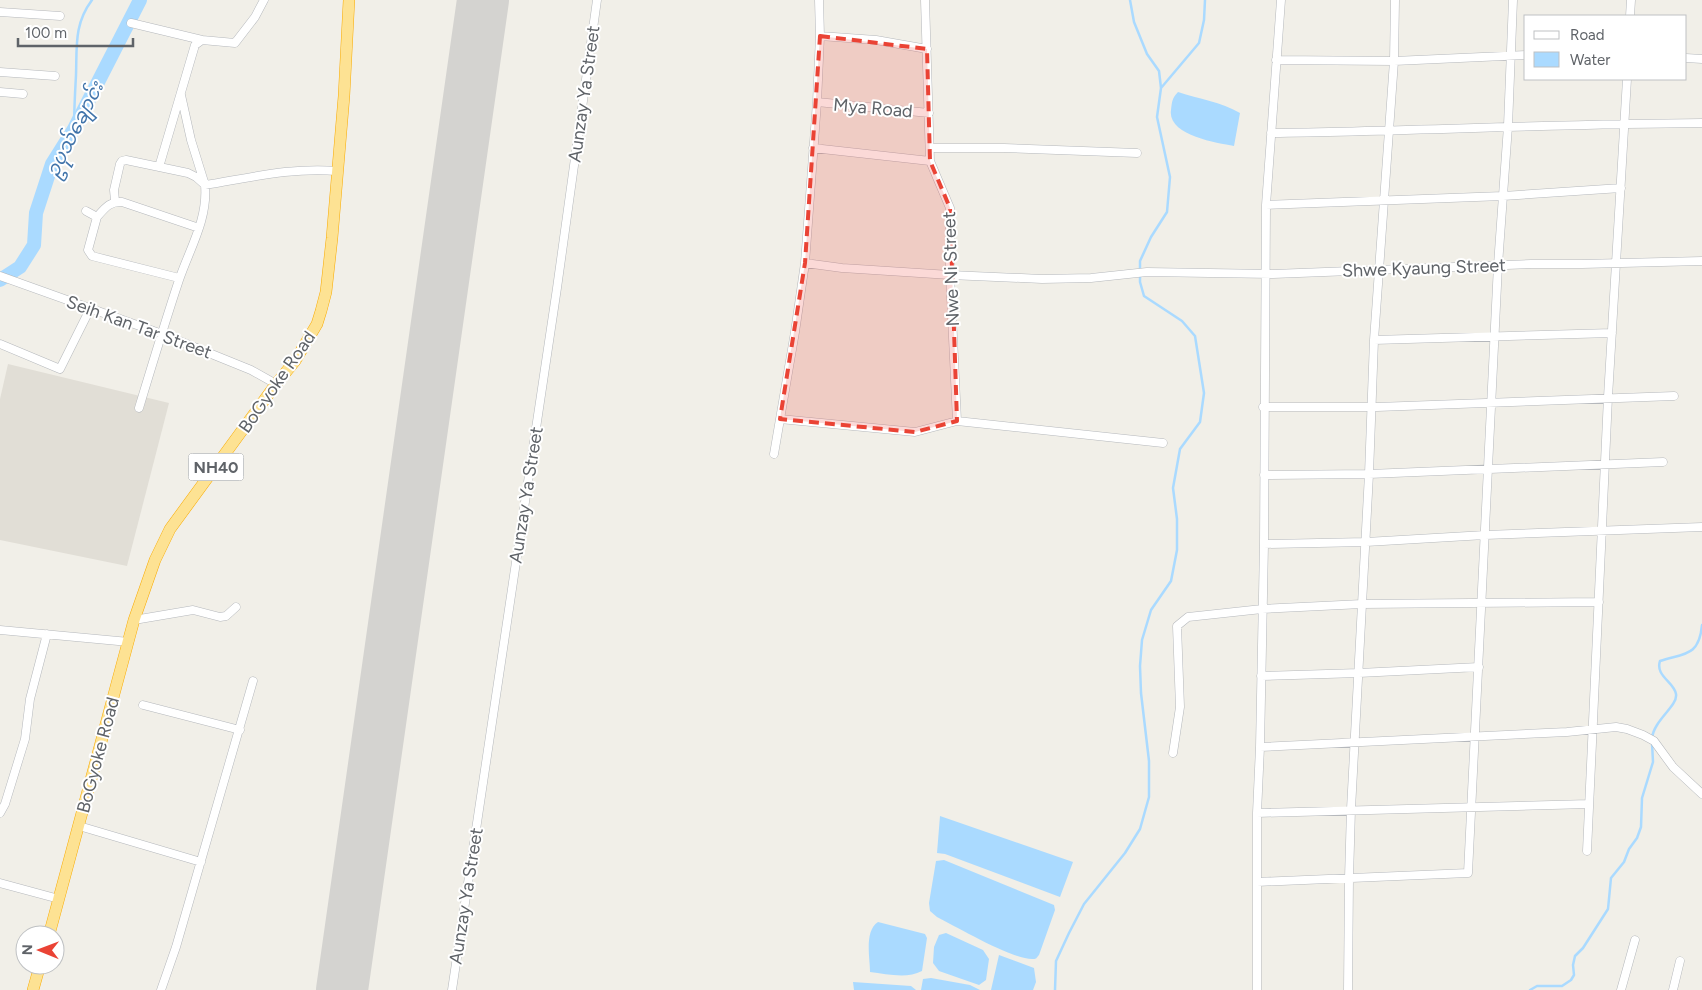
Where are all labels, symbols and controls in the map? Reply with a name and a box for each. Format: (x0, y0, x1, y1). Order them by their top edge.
scale bar (18, 15, 132, 47)
legend (1524, 15, 1687, 80)
text: 100 m (25, 24, 67, 42)
street label: Aunzay Ya Street (564, 24, 605, 164)
text: Road (1570, 26, 1605, 44)
text: Water (1570, 51, 1610, 69)
water label: ဥပုသ်ချောင်း (39, 76, 112, 183)
street label: Mya Road (832, 94, 914, 122)
street label: Nwe Ni Street (938, 211, 964, 327)
street label: Shwe Kyaung Street (1342, 254, 1506, 282)
street label: Seih Kan Tar Street (63, 291, 215, 364)
street label: BoGyoke Road (234, 327, 320, 437)
street label: Aunzay Ya Street (504, 425, 548, 565)
road number: NH40 (188, 454, 244, 481)
street label: BoGyoke Road (72, 695, 124, 815)
street label: Aunzay Ya Street (444, 826, 488, 966)
north arrow (15, 925, 65, 975)
text: N (19, 944, 36, 955)

